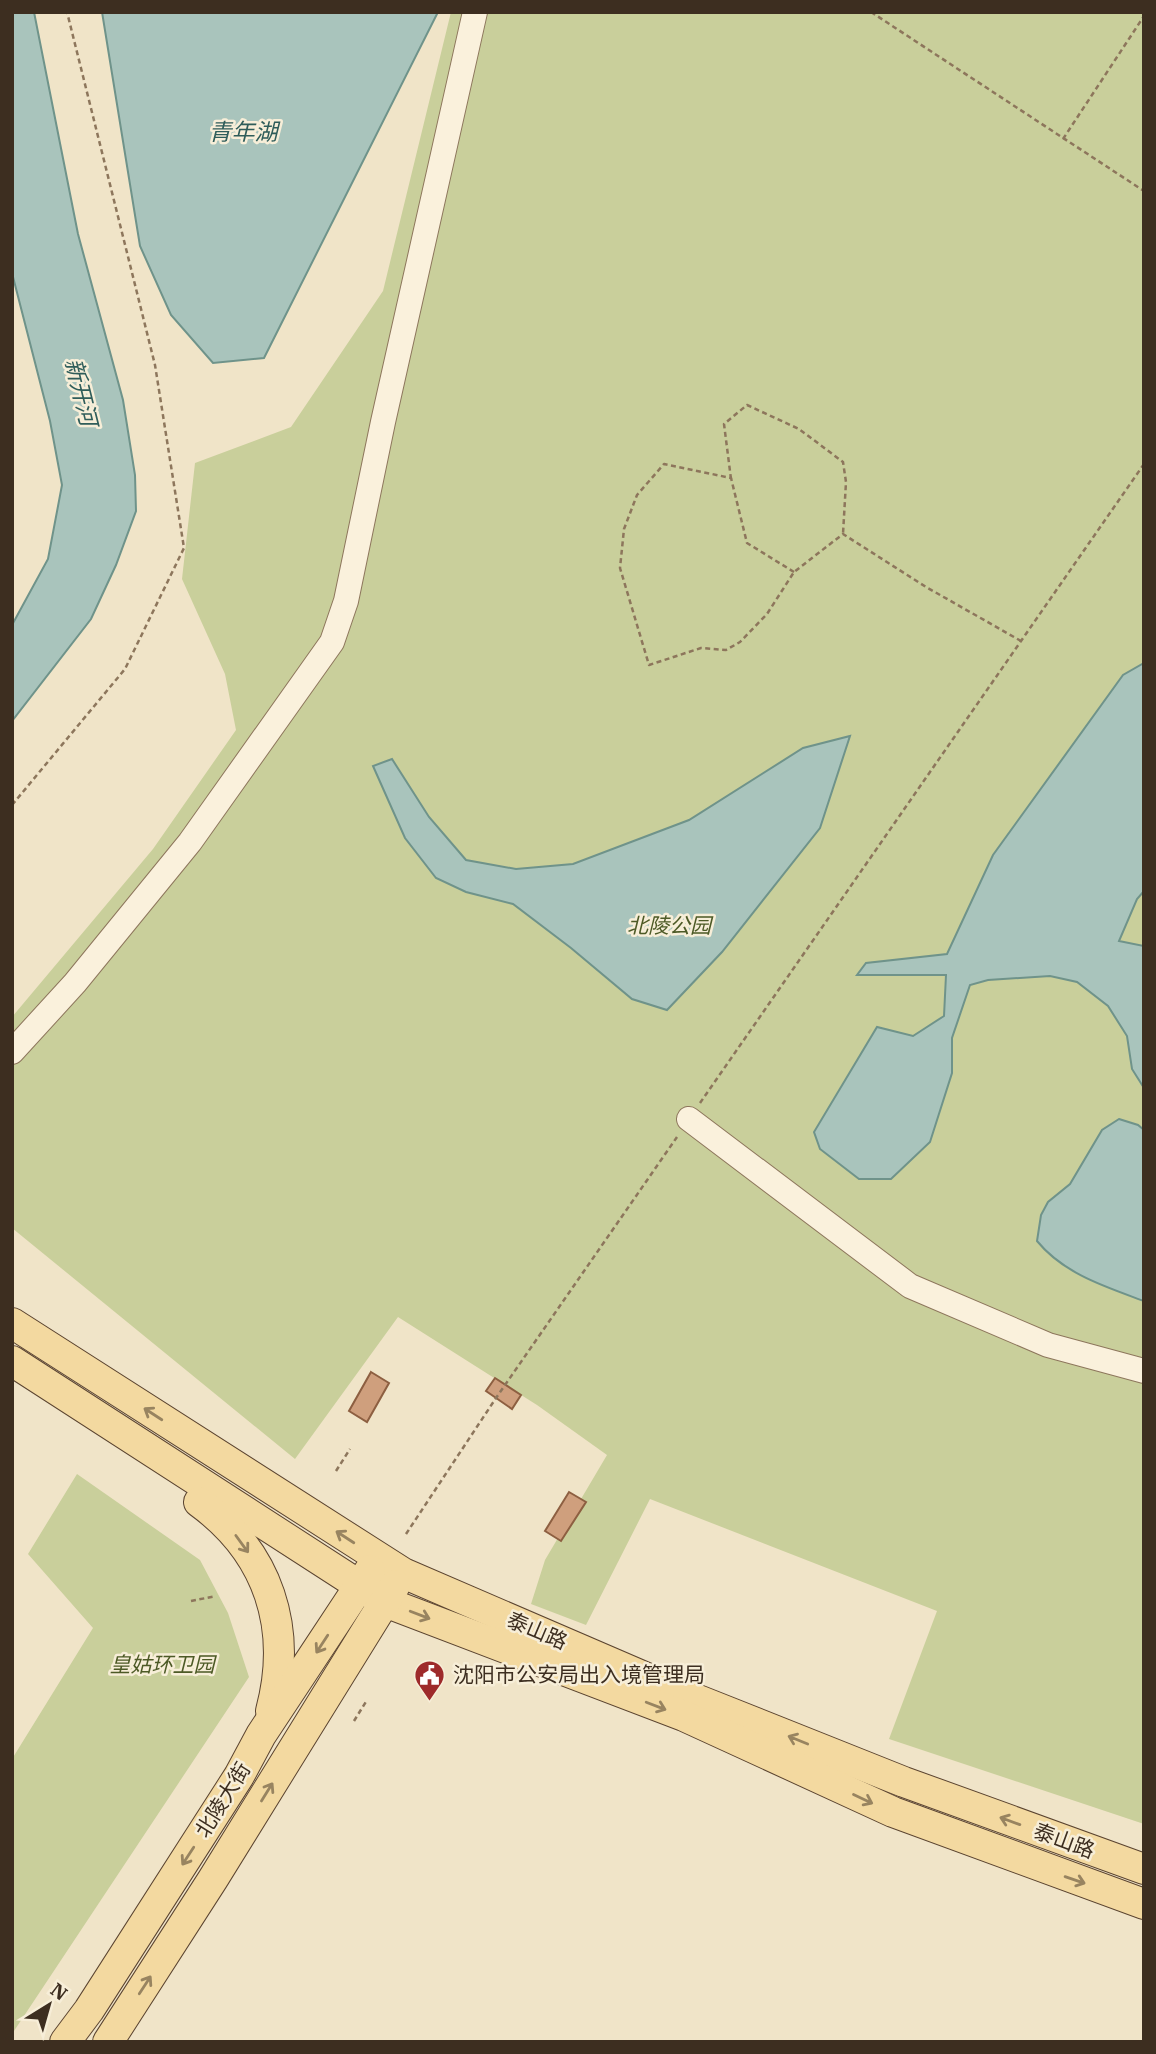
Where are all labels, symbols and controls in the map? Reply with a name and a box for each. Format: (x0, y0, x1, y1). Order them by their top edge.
water label: 青年湖 (209, 116, 281, 146)
water label: 新开河 (59, 355, 106, 433)
park label: 北陵公园 (627, 911, 714, 939)
one-way arrow (144, 1407, 164, 1421)
one-way arrow (336, 1529, 355, 1544)
one-way arrow (235, 1534, 250, 1553)
street label: 泰山路 (503, 1605, 572, 1655)
one-way arrow (409, 1610, 431, 1623)
one-way arrow (314, 1633, 328, 1653)
park label: 皇姑环卫园 (110, 1650, 217, 1678)
public building icon: 沈阳市公安局出入境管理局 (413, 1658, 447, 1702)
place label: 沈阳市公安局出入境管理局 (453, 1660, 705, 1688)
one-way arrow (644, 1700, 666, 1713)
one-way arrow (788, 1732, 809, 1745)
street label: 北陵大街 (188, 1756, 256, 1843)
one-way arrow (260, 1783, 274, 1803)
one-way arrow (852, 1793, 873, 1806)
one-way arrow (1000, 1814, 1022, 1827)
street label: 泰山路 (1030, 1816, 1099, 1864)
one-way arrow (181, 1846, 195, 1865)
one-way arrow (1064, 1875, 1086, 1887)
north arrow (14, 1970, 84, 2040)
one-way arrow (139, 1975, 153, 1995)
text: N (46, 1977, 72, 2006)

